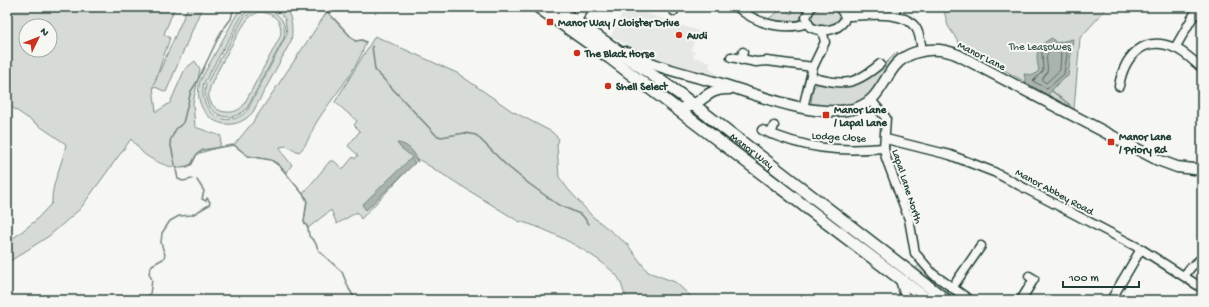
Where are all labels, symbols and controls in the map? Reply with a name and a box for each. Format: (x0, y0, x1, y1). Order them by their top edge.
marker: Manor Way / Cloister Drive (545, 17, 555, 27)
place label: Manor Way / Cloister Drive (558, 17, 680, 30)
north arrow (18, 18, 58, 58)
text: N (37, 26, 51, 39)
marker: Audi (674, 30, 684, 40)
place label: Audi (686, 31, 708, 43)
street label: Manor Lane (955, 40, 1007, 74)
park label: The Leasowes (1008, 42, 1072, 54)
marker: The Black Horse (572, 48, 582, 58)
place label: The Black Horse (584, 49, 656, 61)
marker: Shell Select (603, 81, 613, 91)
place label: Shell Select (616, 81, 669, 94)
place label: Manor Lane / Lapal Lane (833, 105, 888, 130)
marker: Manor Lane / Lapal Lane (821, 110, 831, 120)
street label: Manor Way (727, 131, 776, 173)
street label: Lodge Close (811, 131, 867, 145)
place label: Manor Lane / Priory Rd (1118, 132, 1173, 157)
marker: Manor Lane / Priory Rd (1106, 137, 1116, 147)
street label: Lapal Lane North (888, 148, 924, 225)
street label: Manor Abbey Road (1013, 167, 1097, 219)
scale bar (1063, 263, 1139, 289)
text: 100 m (1068, 272, 1099, 286)

